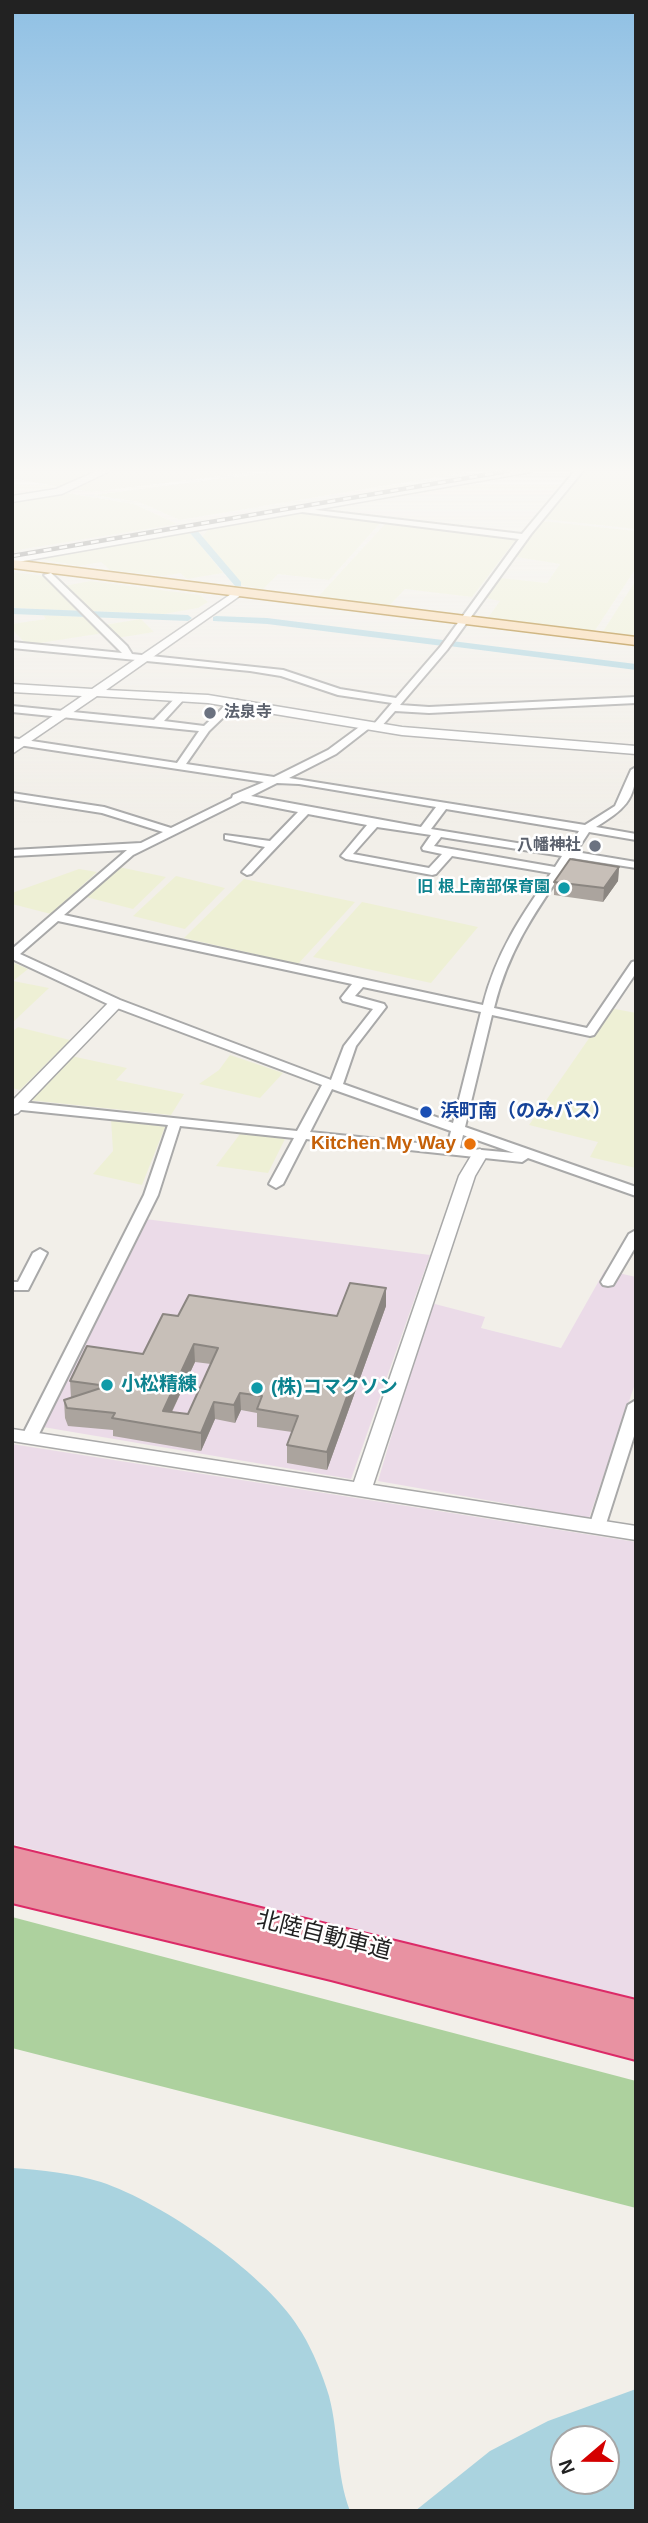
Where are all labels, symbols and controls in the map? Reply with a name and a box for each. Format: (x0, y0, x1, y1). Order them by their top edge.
place label: 法泉寺 (224, 703, 272, 723)
marker: 法泉寺 (202, 705, 218, 721)
place label: 八幡神社 (517, 836, 581, 856)
marker: 八幡神社 (587, 838, 603, 854)
place label: 旧 根上南部保育園 (418, 878, 550, 898)
marker: 旧 根上南部保育園 (556, 880, 572, 896)
place label: 浜町南（のみバス） (440, 1101, 611, 1123)
marker: 浜町南（のみバス） (418, 1104, 434, 1120)
place label: Kitchen My Way (311, 1133, 456, 1155)
marker: Kitchen My Way (462, 1136, 478, 1152)
place label: 小松精練 (121, 1374, 197, 1396)
marker: 小松精練 (99, 1377, 115, 1393)
place label: (株)コマクソン (271, 1377, 398, 1399)
marker: (株)コマクソン (249, 1380, 265, 1396)
street label: 北陸自動車道 (254, 1906, 394, 1966)
north arrow (550, 2425, 620, 2495)
text: N (554, 2457, 579, 2477)

